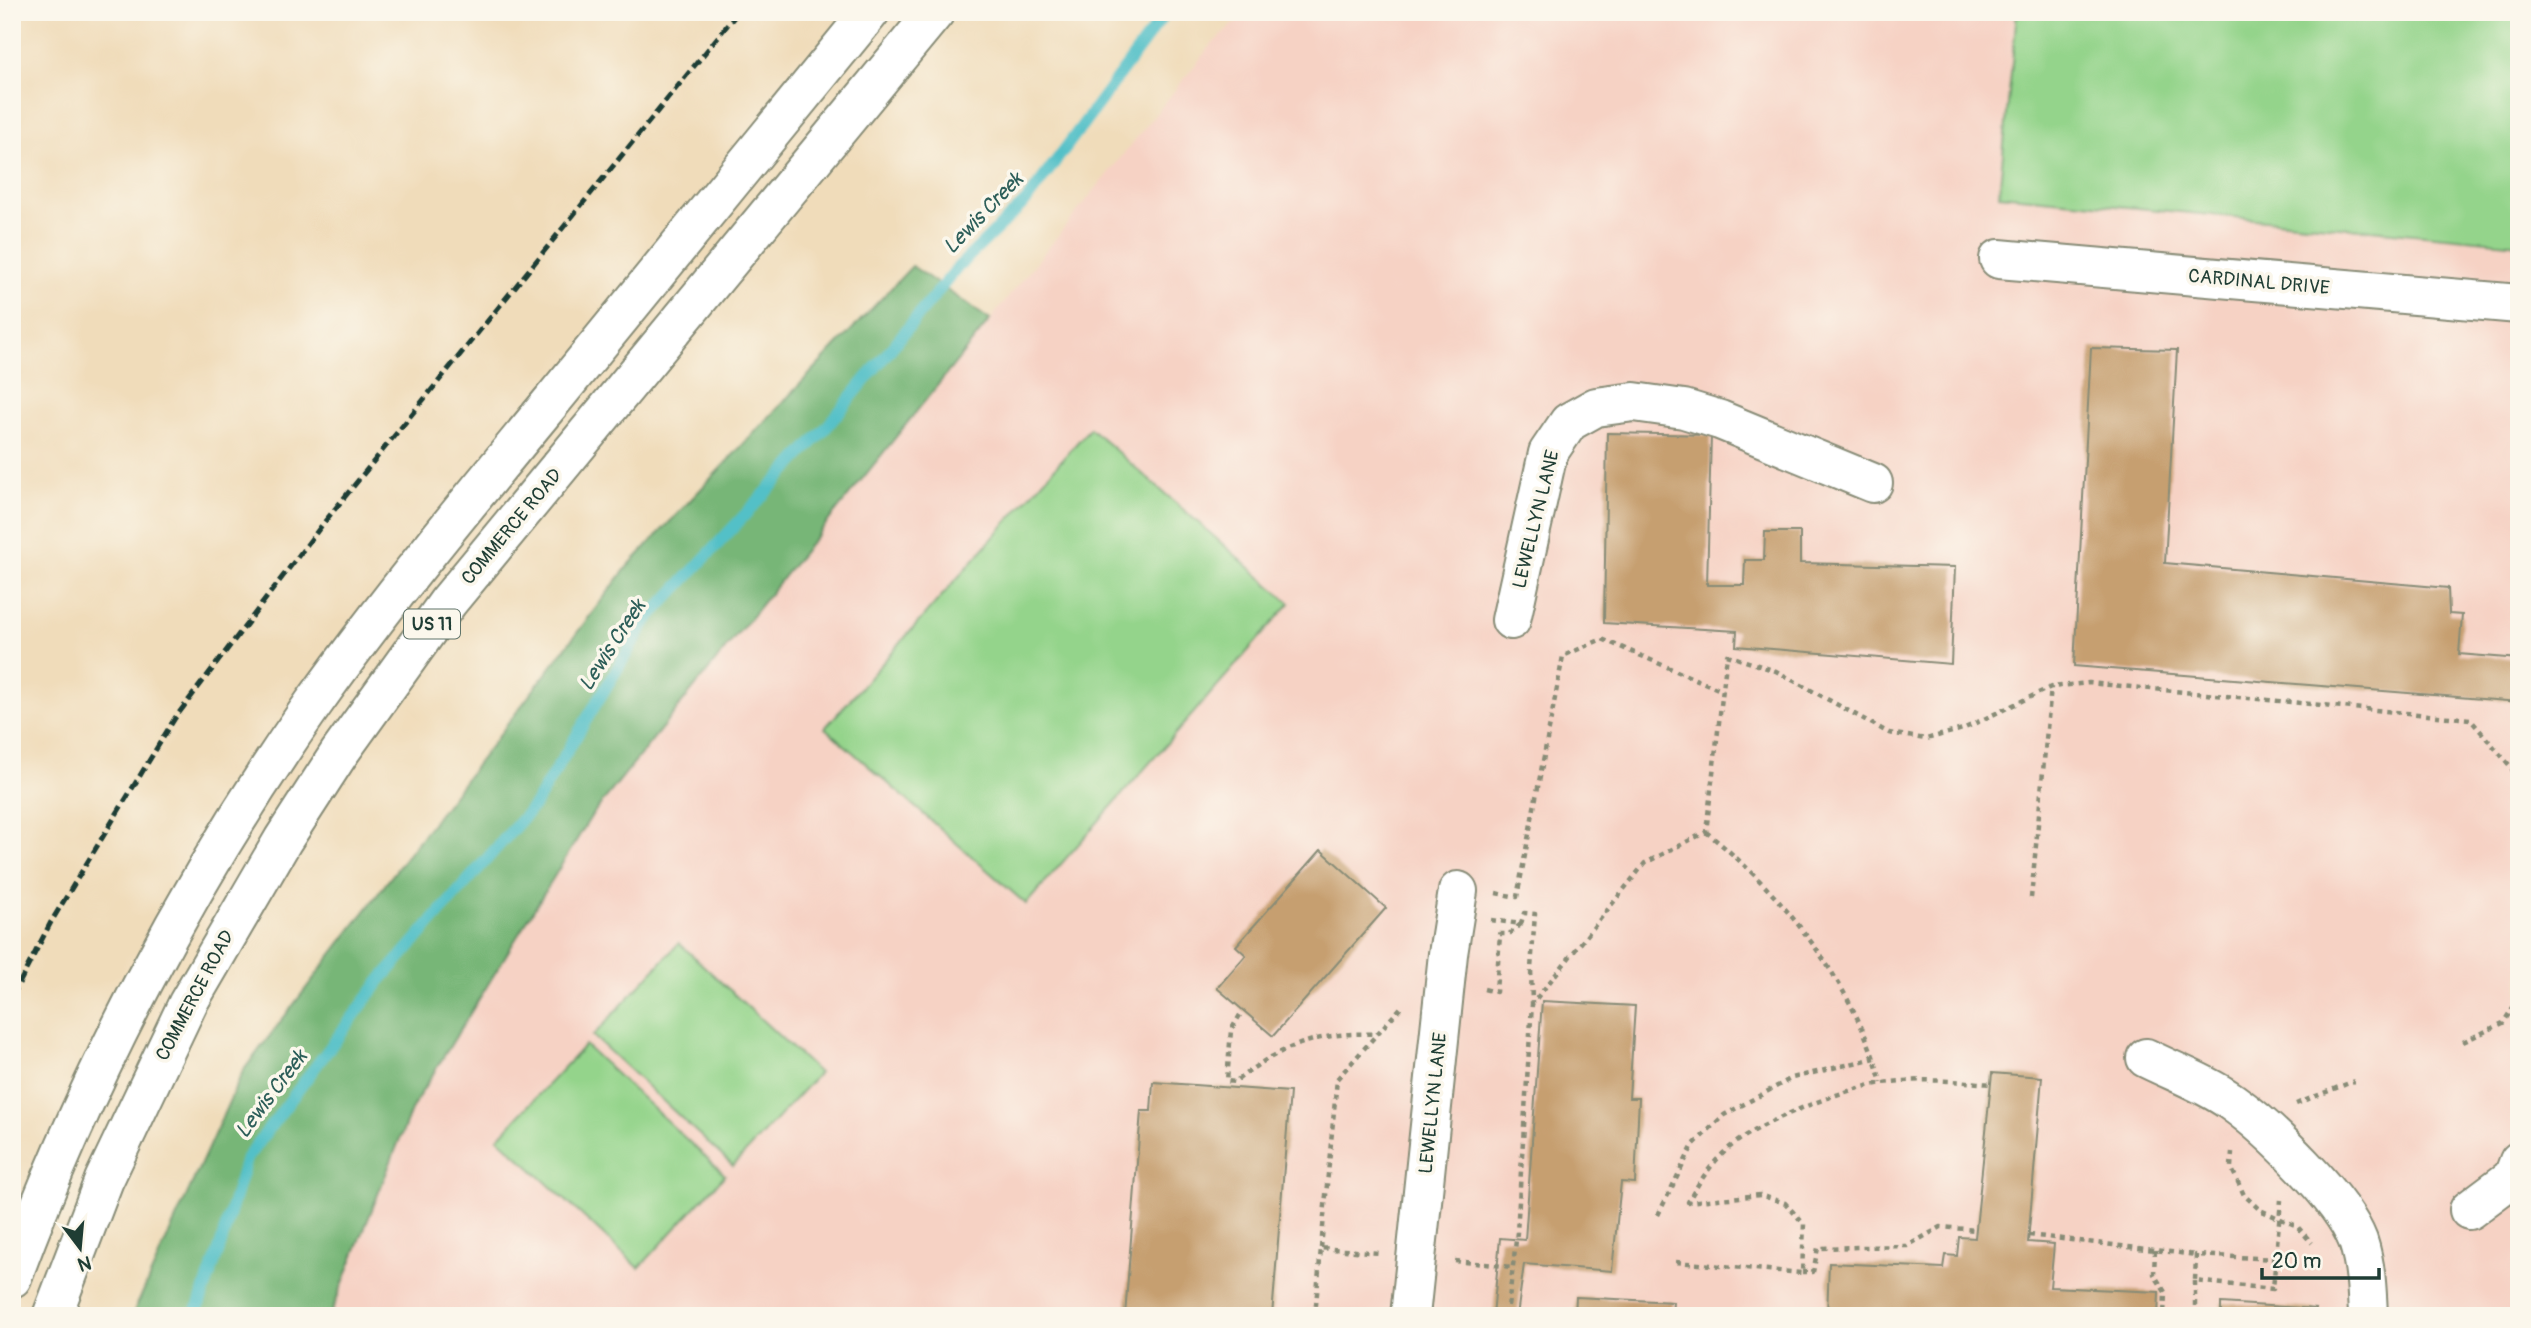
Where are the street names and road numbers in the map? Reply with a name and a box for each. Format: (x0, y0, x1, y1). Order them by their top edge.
street label: CARDINAL DRIVE (2187, 264, 2331, 300)
street label: LEWELLYN LANE (1507, 447, 1565, 591)
street label: COMMERCE ROAD (456, 464, 567, 590)
road number: US 11 (404, 610, 460, 638)
street label: COMMERCE ROAD (150, 926, 239, 1065)
street label: LEWELLYN LANE (1414, 1031, 1452, 1175)

